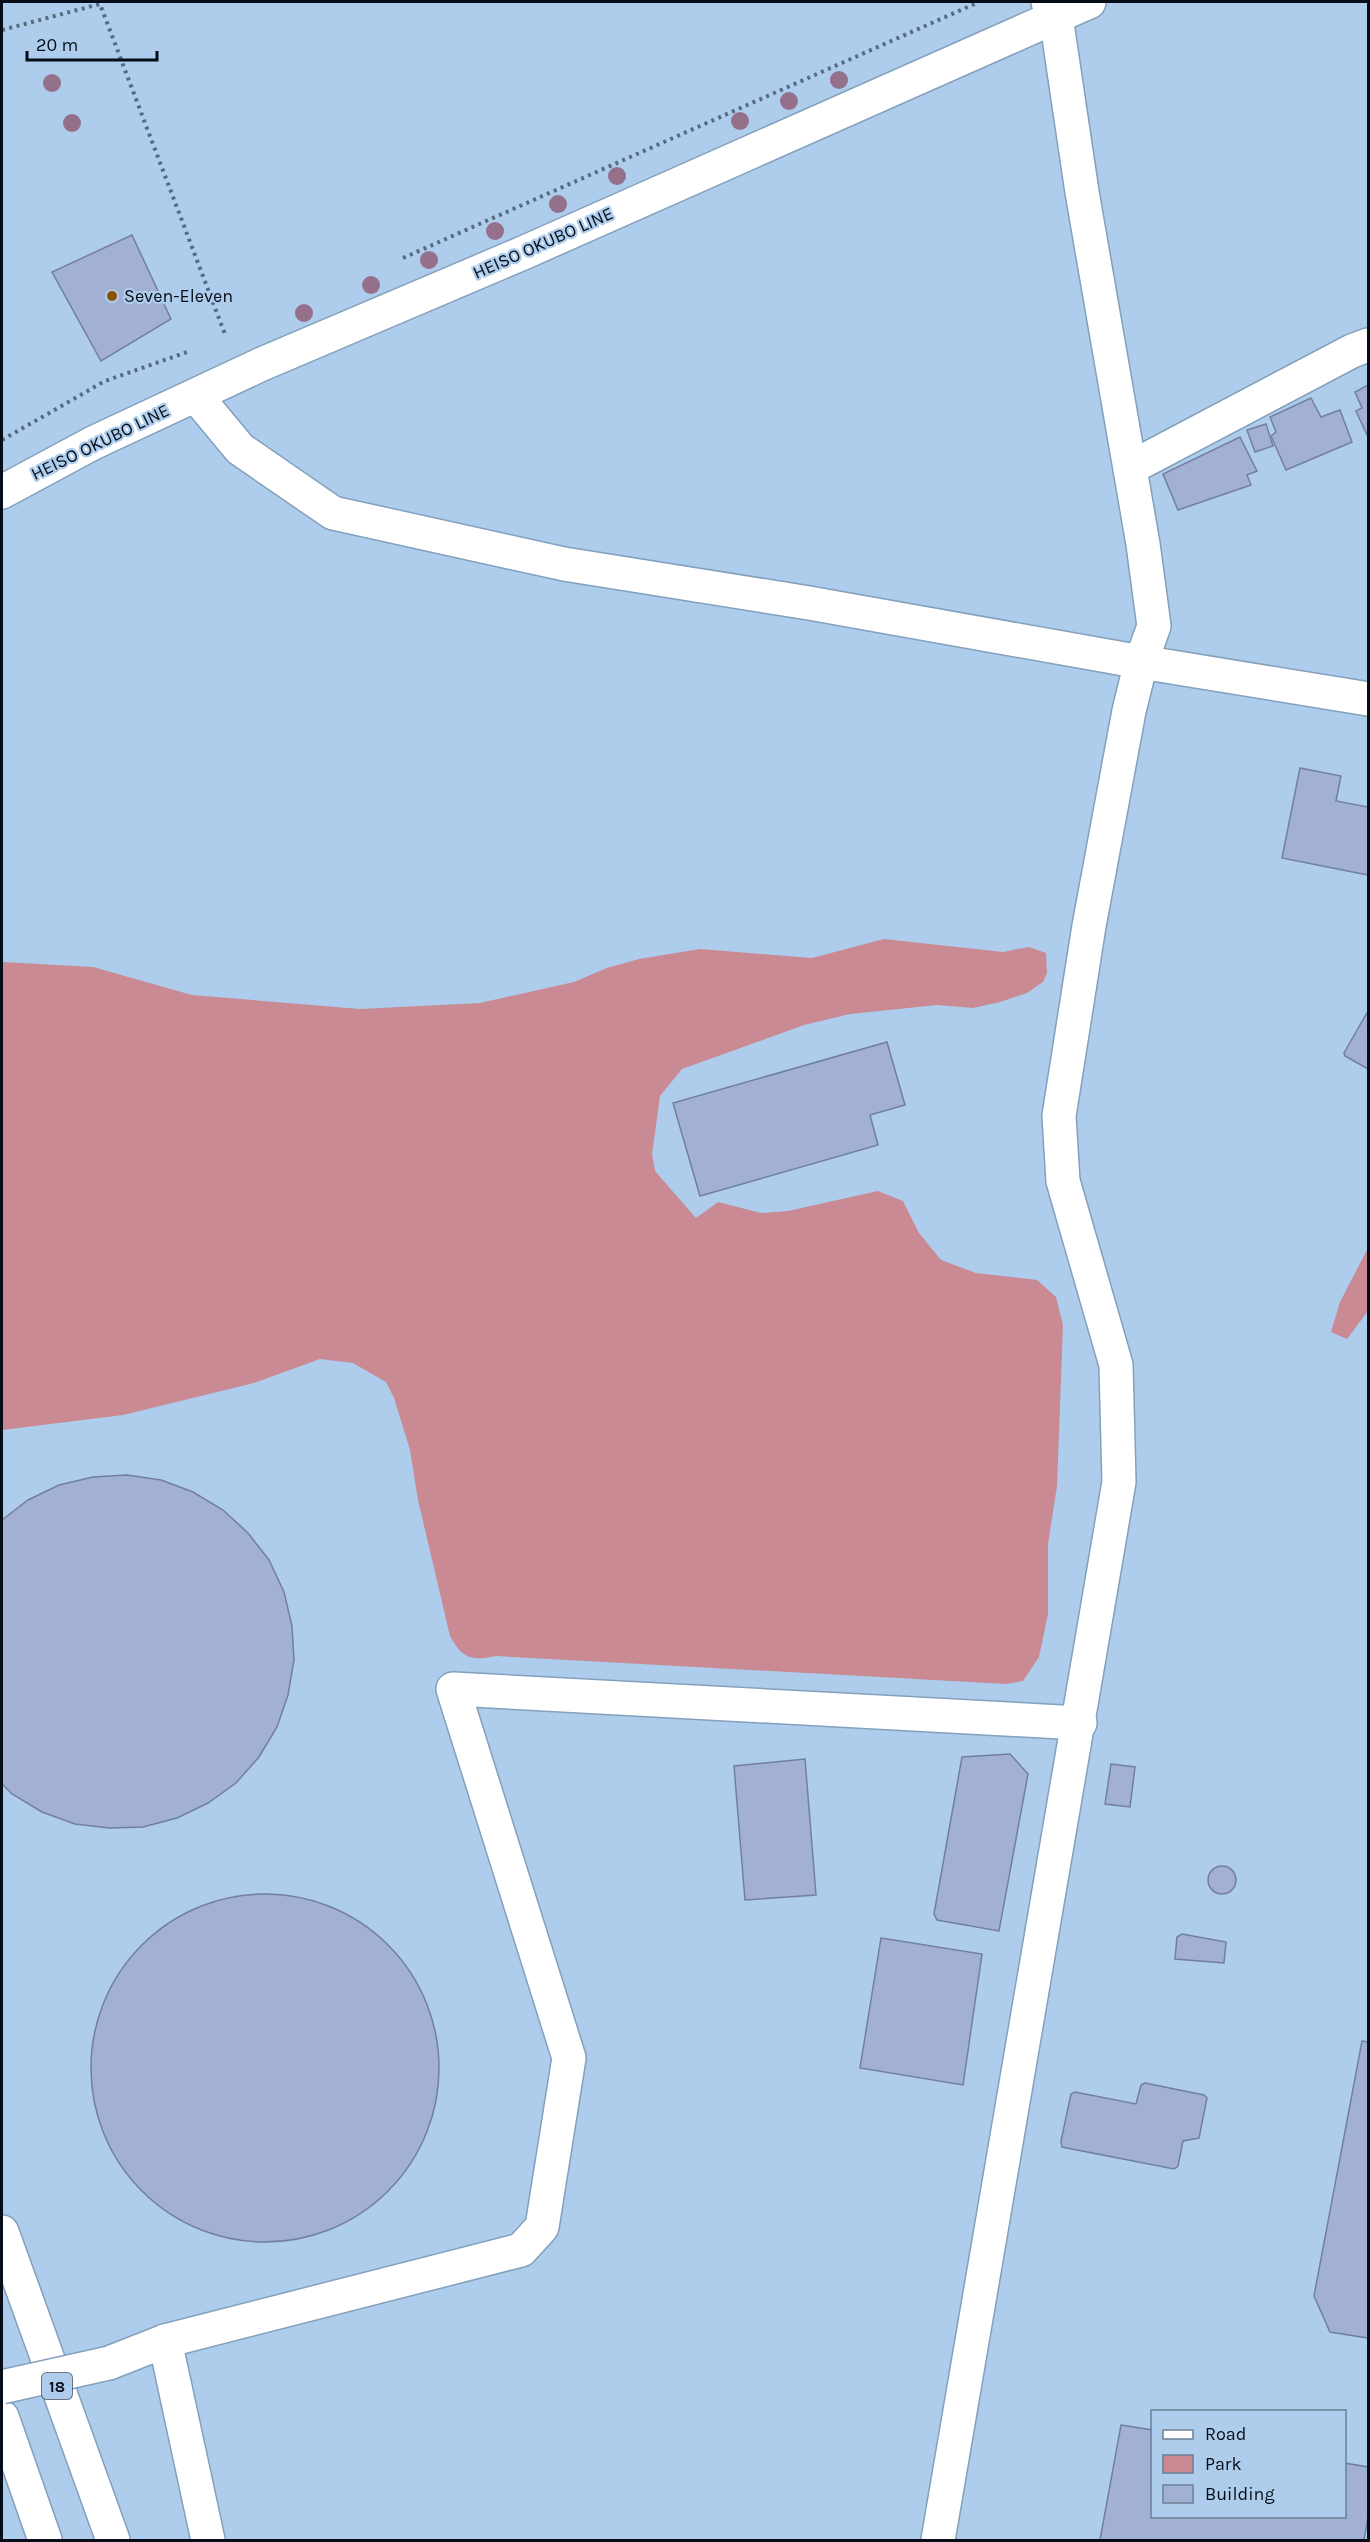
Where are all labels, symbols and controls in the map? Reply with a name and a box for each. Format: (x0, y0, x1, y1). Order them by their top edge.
scale bar (27, 24, 158, 62)
text: 20 m (36, 34, 78, 56)
street label: HEISO OKUBO LINE (469, 202, 617, 284)
place label: Seven-Eleven (124, 285, 233, 307)
marker: Seven-Eleven (105, 289, 119, 303)
street label: HEISO OKUBO LINE (27, 399, 173, 485)
road number: 18 (42, 2373, 72, 2399)
legend (1151, 2410, 1346, 2518)
text: Road (1205, 2423, 1246, 2445)
text: Park (1205, 2453, 1242, 2475)
text: Building (1205, 2483, 1275, 2505)

